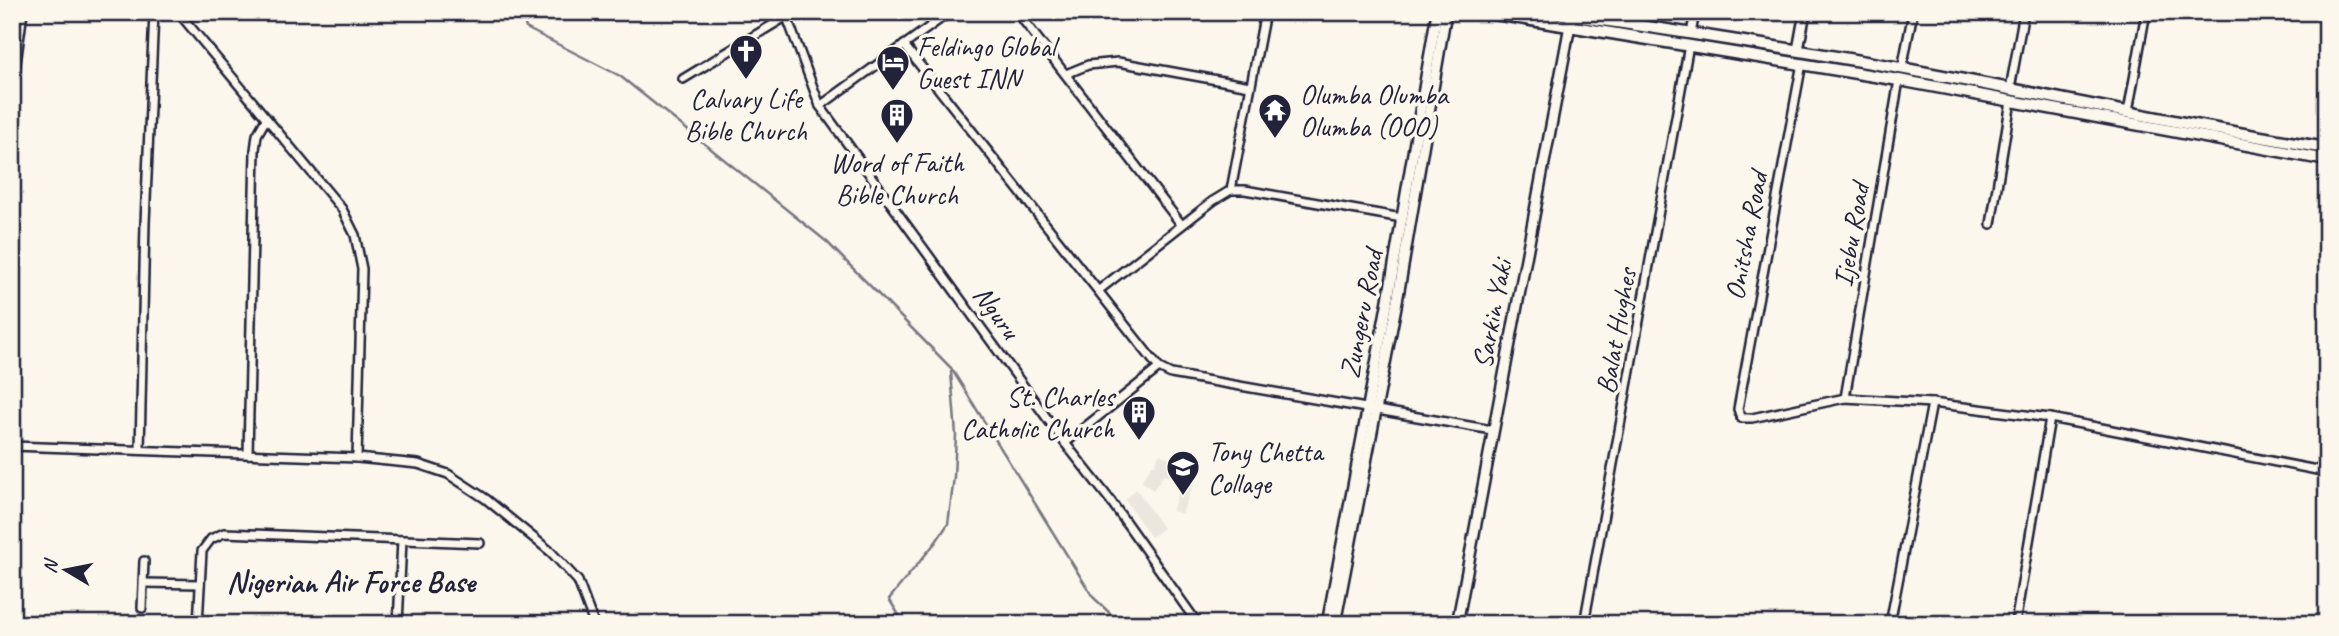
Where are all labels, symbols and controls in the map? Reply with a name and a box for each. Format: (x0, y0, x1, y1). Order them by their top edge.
place label: Feldingo Global Guest INN (917, 29, 1061, 96)
church icon: Calvary Life Bible Church (727, 32, 765, 81)
hotel icon: Feldingo Global Guest INN (874, 43, 912, 92)
place label: Olumba Olumba Olumba (OOO) (1300, 77, 1450, 144)
place label: Calvary Life Bible Church (685, 81, 807, 148)
temple icon: Olumba Olumba Olumba (OOO) (1256, 91, 1294, 140)
building icon: Word of Faith Bible Church (878, 96, 916, 145)
place label: Word of Faith Bible Church (830, 145, 965, 212)
street label: Onitsha Road (1716, 165, 1776, 303)
street label: Ijebu Road (1825, 177, 1878, 289)
street label: Zungeru Road (1331, 243, 1391, 381)
street label: Sarkin Yaki (1464, 253, 1520, 371)
street label: Balat Hughes (1588, 263, 1645, 396)
street label: Nguru (966, 278, 1029, 347)
place label: St. Charles Catholic Church (961, 379, 1116, 446)
building icon: St. Charles Catholic Church (1120, 393, 1158, 442)
place label: Tony Chetta Collage (1208, 434, 1325, 501)
school or university icon: Tony Chetta Collage (1164, 448, 1202, 497)
north arrow (32, 534, 102, 604)
text: N (37, 556, 64, 575)
district label: Nigerian Air Force Base (227, 563, 477, 601)

